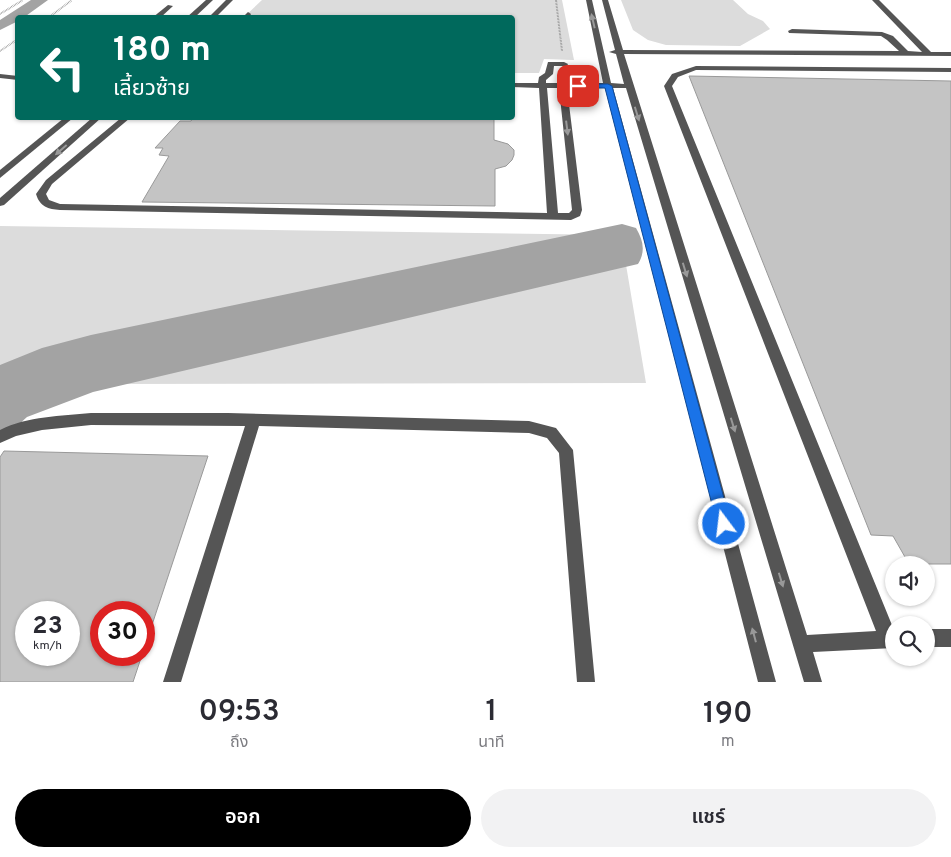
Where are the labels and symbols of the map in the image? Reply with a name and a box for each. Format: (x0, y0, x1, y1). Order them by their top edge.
one-way arrow (589, 13, 597, 28)
pin (557, 65, 599, 107)
one-way arrow (634, 107, 642, 122)
one-way arrow (563, 120, 571, 136)
one-way arrow (55, 144, 67, 156)
one-way arrow (682, 262, 690, 277)
one-way arrow (730, 418, 738, 433)
position arrow (697, 497, 749, 549)
one-way arrow (778, 573, 786, 588)
speed limit sign: 30 (90, 601, 155, 666)
one-way arrow (750, 627, 758, 643)

